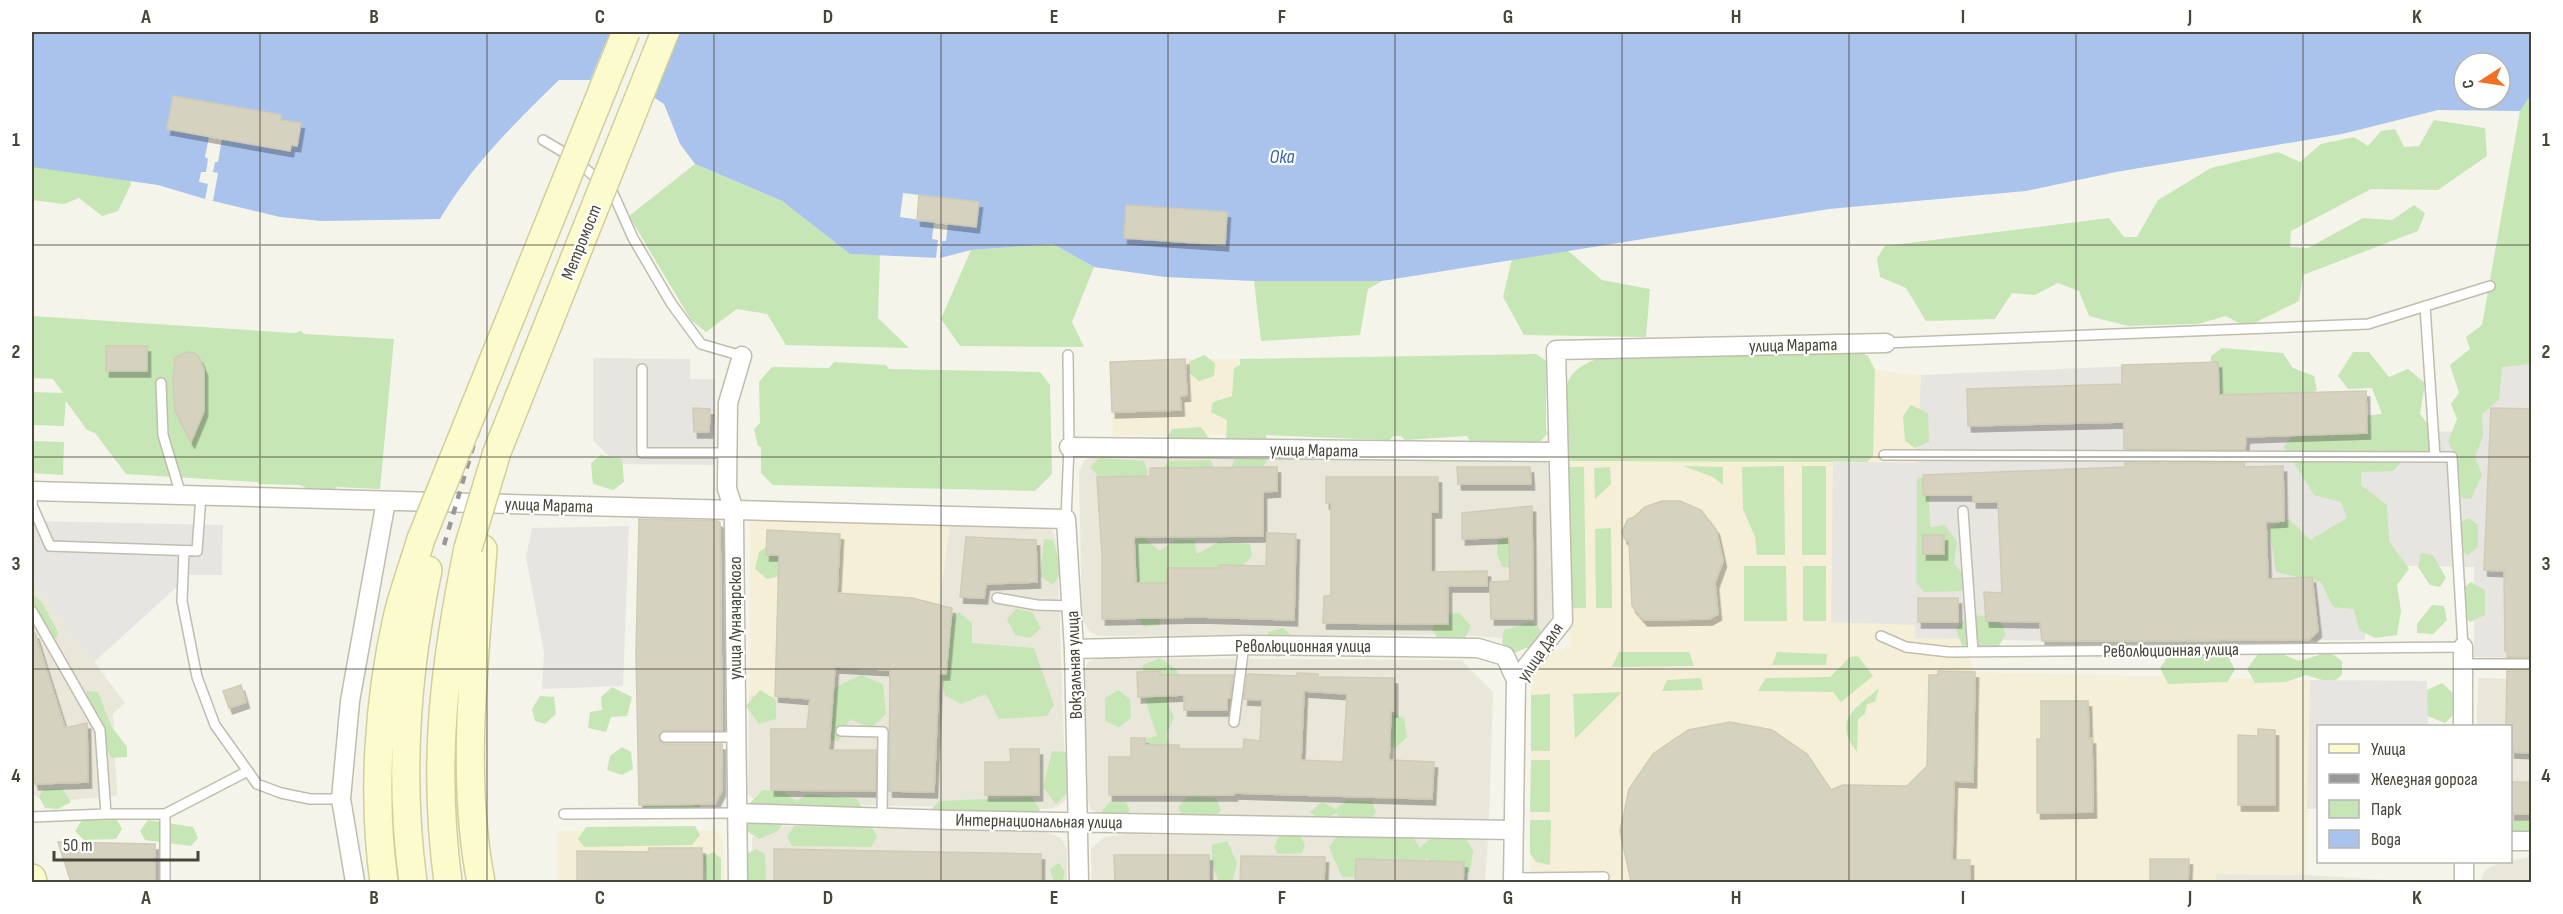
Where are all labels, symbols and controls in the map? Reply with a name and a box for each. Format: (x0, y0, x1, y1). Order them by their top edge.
text: A (140, 5, 151, 29)
text: B (369, 5, 379, 29)
text: C (595, 5, 605, 29)
text: D (823, 5, 833, 29)
text: E (1050, 5, 1058, 29)
text: F (1278, 5, 1286, 29)
text: G (1503, 5, 1513, 29)
text: H (1731, 5, 1741, 29)
text: I (1961, 5, 1965, 29)
text: J (2187, 5, 2192, 29)
text: K (2412, 5, 2422, 29)
north arrow (2452, 51, 2512, 111)
text: С (2459, 78, 2479, 90)
text: 1 (12, 128, 20, 152)
text: 1 (2542, 128, 2550, 152)
water label: Ока (1270, 145, 1294, 169)
street label: Метромост (557, 201, 606, 283)
street label: улица Марата (1749, 334, 1837, 357)
text: 2 (12, 340, 20, 364)
text: 2 (2542, 340, 2550, 364)
street label: улица Марата (1270, 439, 1358, 462)
street label: улица Марата (504, 493, 594, 518)
text: 3 (12, 552, 21, 576)
text: 3 (2542, 552, 2551, 576)
street label: улица Луначарского (725, 556, 746, 680)
street label: Вокзальная улица (1062, 610, 1087, 720)
street label: улица Даля (1513, 619, 1568, 686)
street label: Революционная улица (1235, 636, 1371, 657)
street label: Революционная улица (2103, 639, 2239, 662)
legend (2317, 725, 2512, 863)
text: Улица (2371, 739, 2406, 760)
text: 4 (11, 764, 21, 788)
text: 4 (2541, 764, 2551, 788)
text: Железная дорога (2371, 769, 2478, 790)
text: Парк (2371, 799, 2402, 820)
street label: Интернациональная улица (955, 810, 1123, 833)
scale bar (54, 824, 198, 862)
text: Вода (2371, 829, 2401, 850)
text: 50 m (63, 835, 93, 856)
text: A (140, 886, 151, 910)
text: B (369, 886, 379, 910)
text: C (595, 886, 605, 910)
text: D (823, 886, 833, 910)
text: E (1050, 886, 1058, 910)
text: F (1278, 886, 1286, 910)
text: G (1503, 886, 1513, 910)
text: H (1731, 886, 1741, 910)
text: I (1961, 886, 1965, 910)
text: J (2187, 886, 2192, 910)
text: K (2412, 886, 2422, 910)

